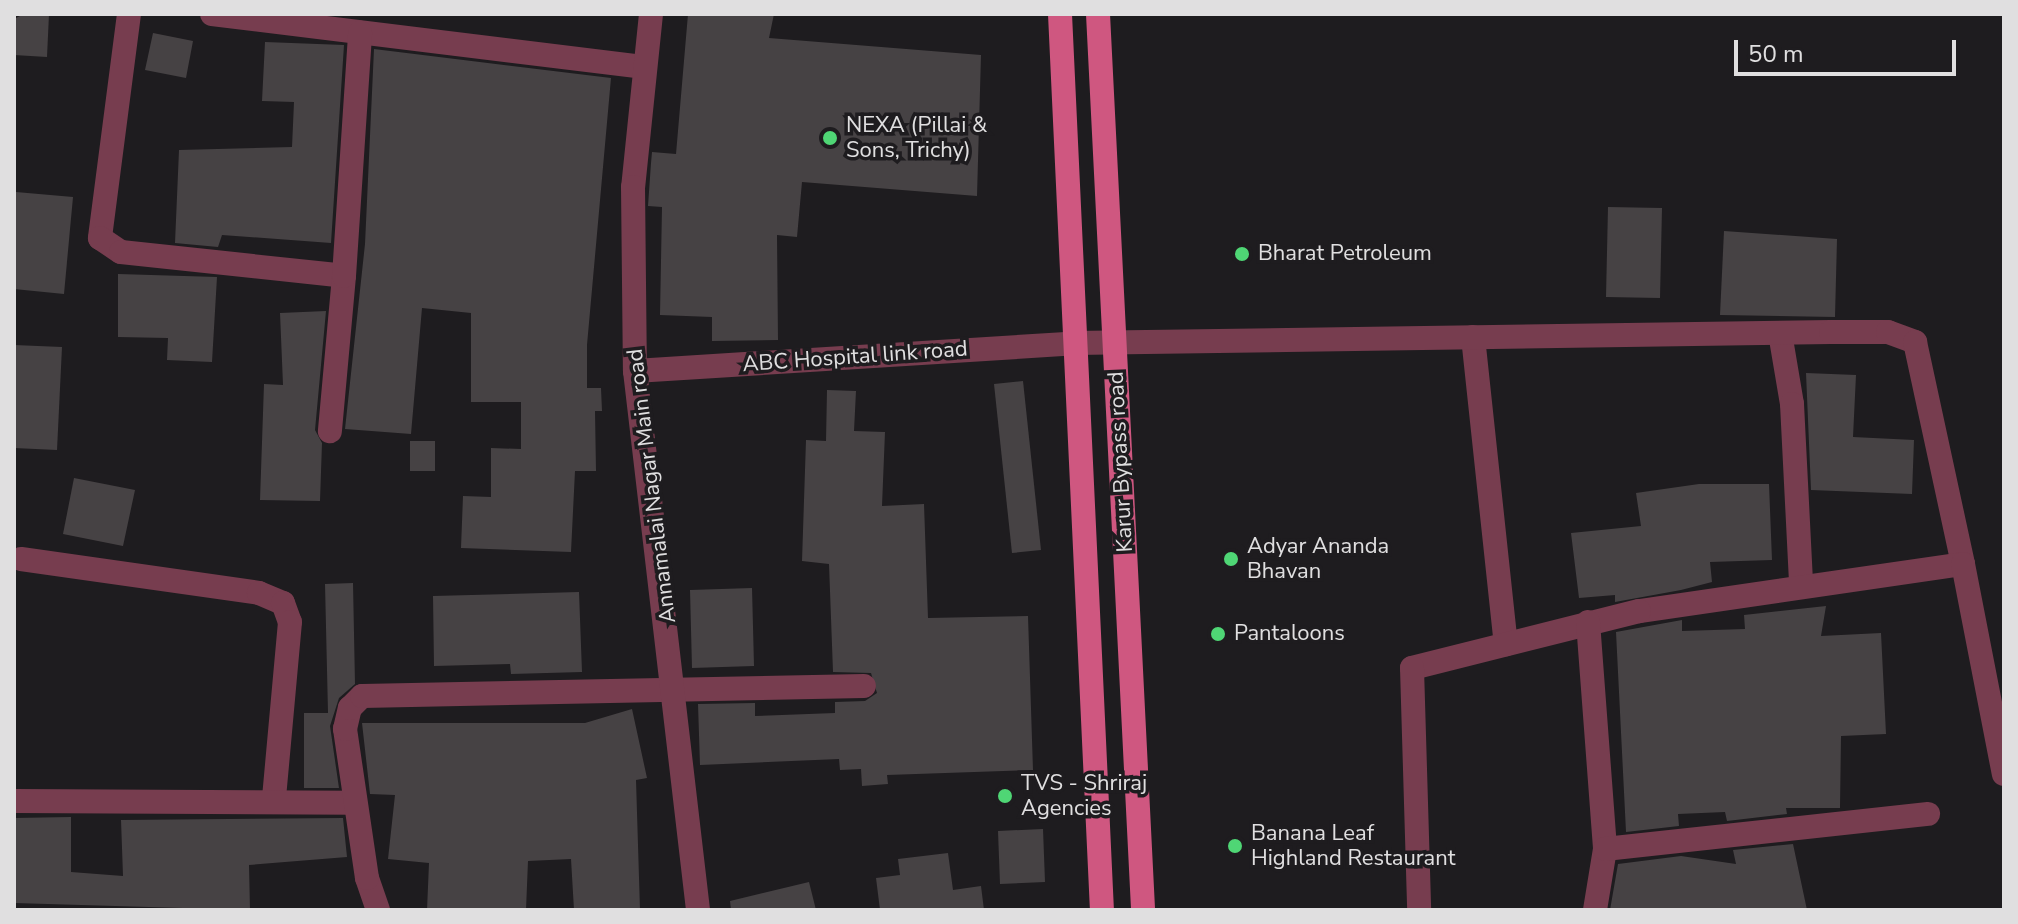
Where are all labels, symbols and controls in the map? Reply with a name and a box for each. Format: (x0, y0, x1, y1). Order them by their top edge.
scale bar (1738, 24, 1960, 74)
text: 50 m (1748, 38, 1804, 70)
place label: NEXA (Pillai & Sons, Trichy) (846, 112, 987, 164)
marker: NEXA (Pillai & Sons, Trichy) (821, 129, 839, 147)
place label: Bharat Petroleum (1258, 241, 1432, 267)
marker: Bharat Petroleum (1233, 245, 1251, 263)
street label: ABC Hospital link road (742, 336, 968, 378)
street label: Annamalai Nagar Main road (622, 347, 682, 625)
street label: Karur Bypass road (1103, 371, 1139, 553)
place label: Adyar Ananda Bhavan (1247, 533, 1389, 584)
marker: Adyar Ananda Bhavan (1222, 550, 1240, 568)
place label: Pantaloons (1234, 621, 1345, 647)
marker: Pantaloons (1209, 625, 1227, 643)
place label: TVS - Shriraj Agencies (1021, 770, 1147, 822)
marker: TVS - Shriraj Agencies (996, 787, 1014, 805)
place label: Banana Leaf Highland Restaurant (1251, 820, 1455, 872)
marker: Banana Leaf Highland Restaurant (1226, 837, 1244, 855)

